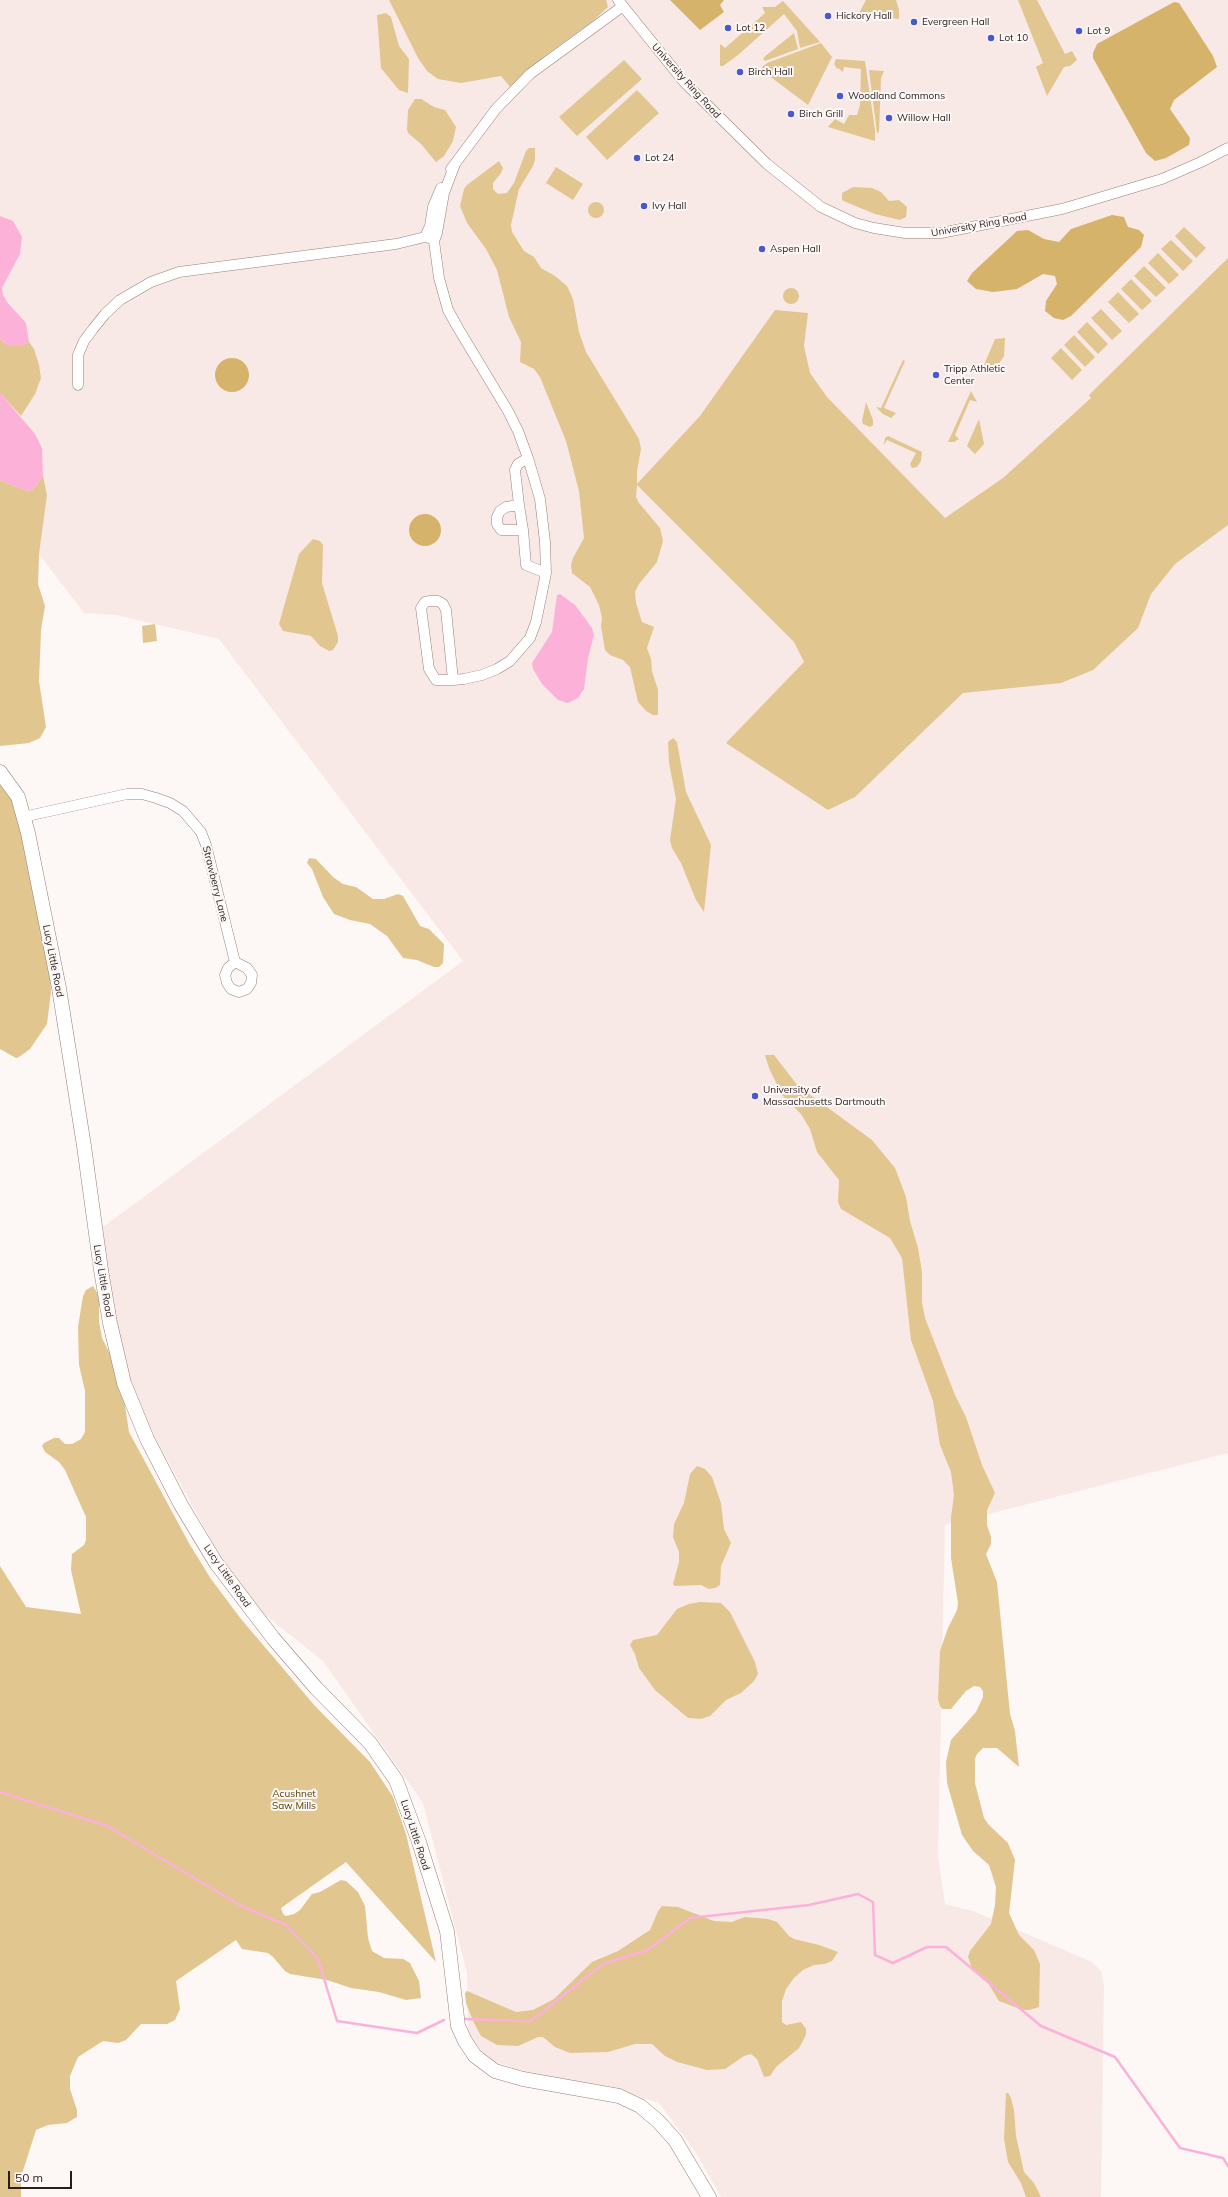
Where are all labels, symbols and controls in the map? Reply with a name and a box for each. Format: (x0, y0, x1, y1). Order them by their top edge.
place label: Hickory Hall (836, 10, 892, 22)
marker: Hickory Hall (823, 11, 833, 21)
place label: Evergreen Hall (922, 16, 989, 28)
marker: Evergreen Hall (909, 17, 919, 27)
place label: Lot 12 (736, 22, 765, 34)
marker: Lot 12 (723, 23, 733, 33)
place label: Lot 9 (1087, 25, 1110, 37)
marker: Lot 9 (1074, 26, 1084, 36)
place label: Lot 10 (999, 32, 1028, 44)
marker: Lot 10 (986, 33, 996, 43)
street label: University Ring Road (649, 41, 723, 121)
place label: Birch Hall (748, 66, 793, 78)
marker: Birch Hall (735, 67, 745, 77)
place label: Woodland Commons (848, 90, 945, 102)
marker: Woodland Commons (835, 91, 845, 101)
place label: Birch Grill (799, 108, 843, 120)
marker: Birch Grill (786, 109, 796, 119)
place label: Willow Hall (897, 112, 951, 124)
marker: Willow Hall (884, 113, 894, 123)
place label: Lot 24 (645, 152, 674, 164)
marker: Lot 24 (632, 153, 642, 163)
place label: Ivy Hall (652, 200, 686, 212)
marker: Ivy Hall (639, 201, 649, 211)
street label: University Ring Road (930, 211, 1028, 239)
place label: Aspen Hall (770, 243, 821, 255)
marker: Aspen Hall (757, 244, 767, 254)
place label: Tripp Athletic Center (944, 363, 1005, 386)
marker: Tripp Athletic Center (931, 370, 941, 380)
street label: Strawberry Lane (200, 845, 230, 923)
street label: Lucy Little Road (40, 924, 66, 998)
place label: University of Massachusetts Dartmouth (763, 1084, 885, 1108)
marker: University of Massachusetts Dartmouth (750, 1091, 760, 1101)
street label: Lucy Little Road (91, 1244, 115, 1318)
street label: Lucy Little Road (201, 1542, 253, 1610)
park label: Acushnet Saw Mills (272, 1788, 316, 1812)
street label: Lucy Little Road (398, 1798, 432, 1872)
scale bar (10, 2163, 74, 2189)
text: 50 m (15, 2170, 43, 2185)

